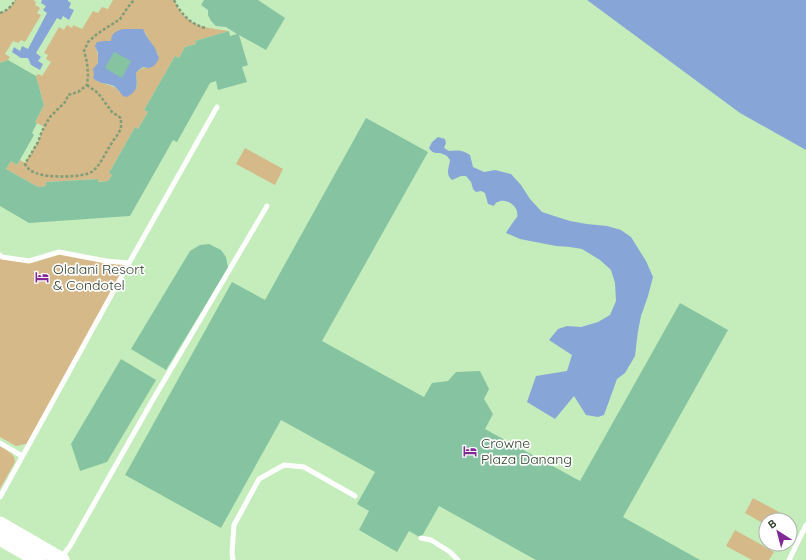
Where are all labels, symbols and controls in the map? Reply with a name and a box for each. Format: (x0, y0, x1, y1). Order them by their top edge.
place label: Olalani Resort & Condotel (53, 260, 145, 294)
hotel icon: Olalani Resort & Condotel (34, 269, 50, 285)
place label: Crowne Plaza Danang (481, 434, 572, 468)
hotel icon: Crowne Plaza Danang (462, 443, 478, 459)
north arrow (758, 512, 798, 552)
text: B (765, 516, 779, 532)

